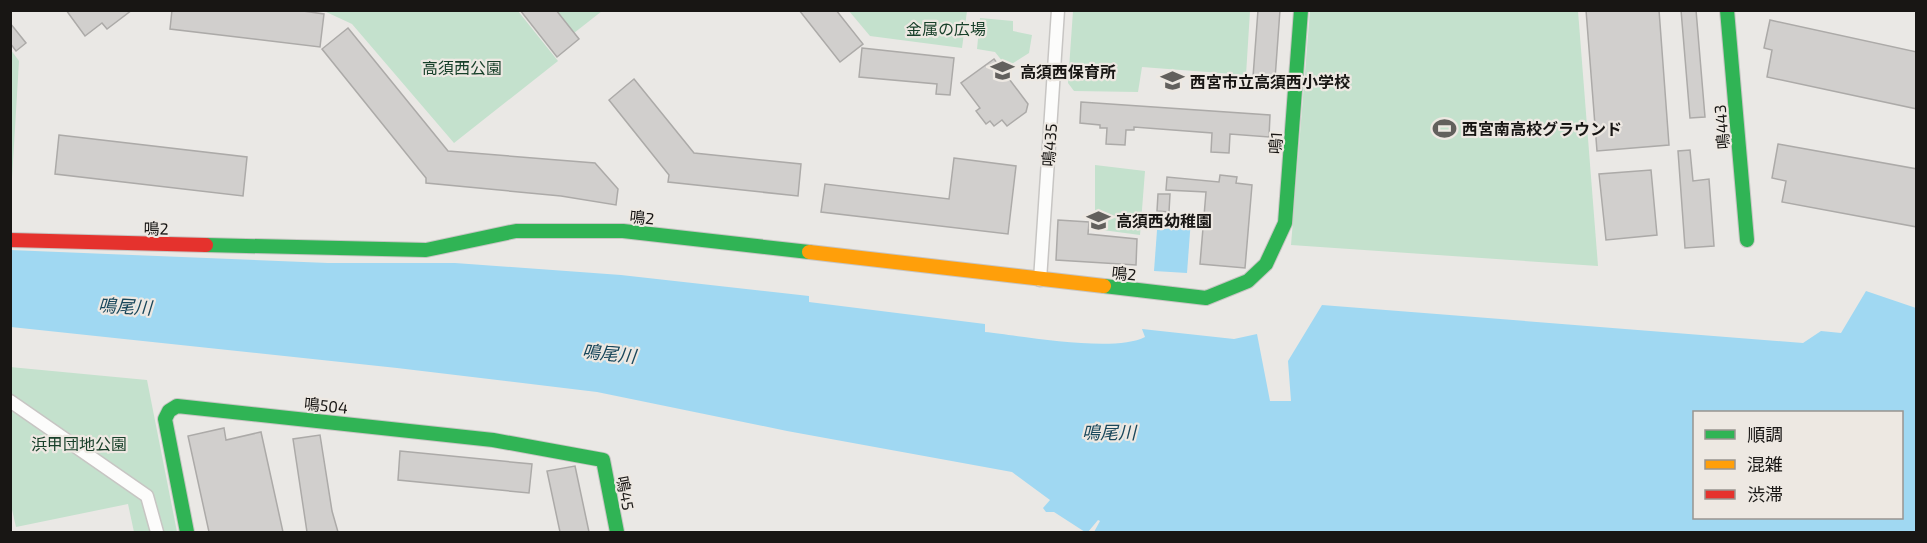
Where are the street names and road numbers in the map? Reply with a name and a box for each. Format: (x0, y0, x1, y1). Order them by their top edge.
street label: 鳴443 (1710, 104, 1732, 150)
street label: 鳴435 (1038, 123, 1060, 167)
street label: 鳴1 (1265, 131, 1285, 155)
street label: 鳴2 (629, 206, 655, 228)
street label: 鳴2 (143, 218, 169, 238)
street label: 鳴2 (1111, 262, 1137, 284)
street label: 鳴504 (303, 393, 349, 417)
street label: 鳴45 (613, 474, 639, 512)

